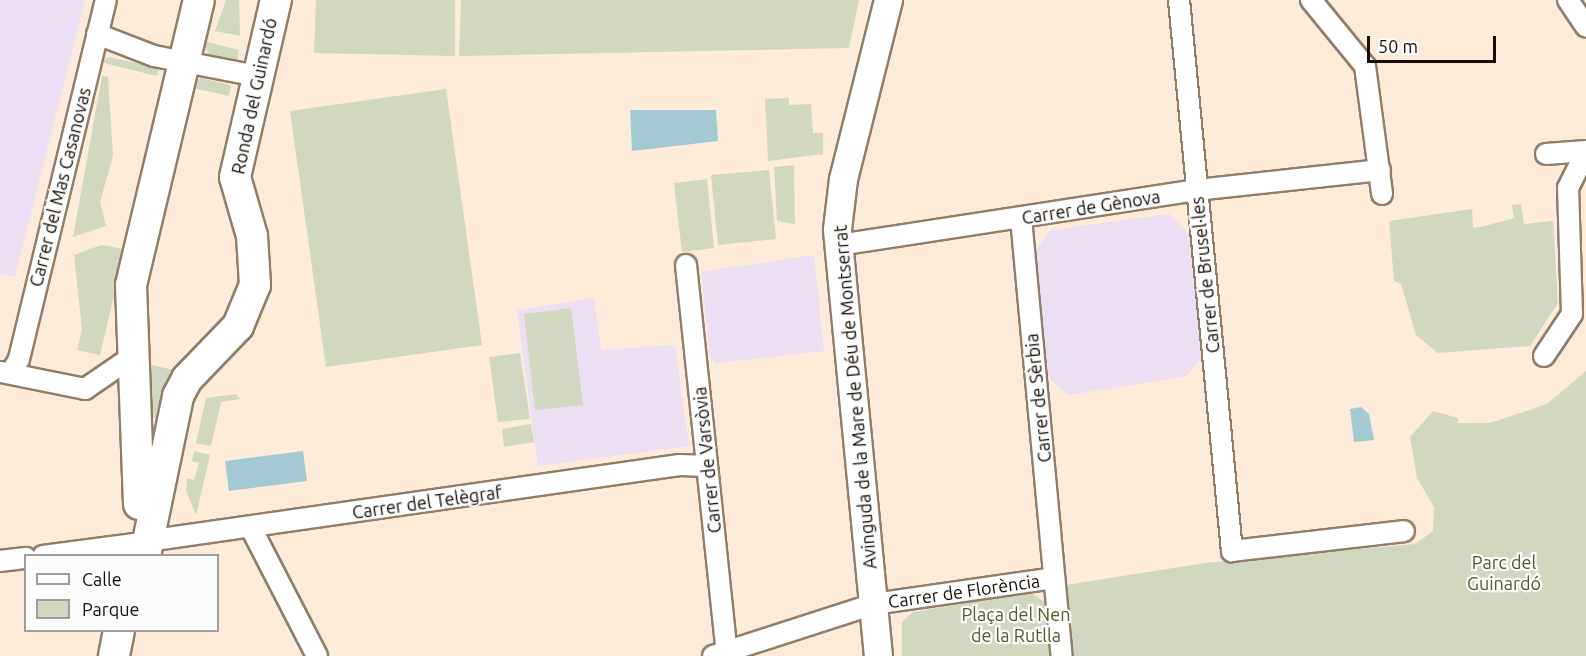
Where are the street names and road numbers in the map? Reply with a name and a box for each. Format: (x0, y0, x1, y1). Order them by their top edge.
street label: Ronda del Guinardó (227, 16, 281, 176)
street label: Carrer del Mas Casanovas (25, 85, 95, 289)
street label: Carrer de Gènova (1020, 185, 1162, 229)
street label: Carrer de Brusel·les (1186, 196, 1224, 354)
street label: Avinguda de la Mare de Déu de Montserrat (829, 224, 881, 570)
street label: Carrer de Sèrbia (1020, 332, 1056, 464)
street label: Carrer de Varsòvia (689, 386, 725, 534)
street label: Carrer del Telègraf (351, 481, 503, 523)
street label: Carrer de Florència (887, 570, 1041, 612)

